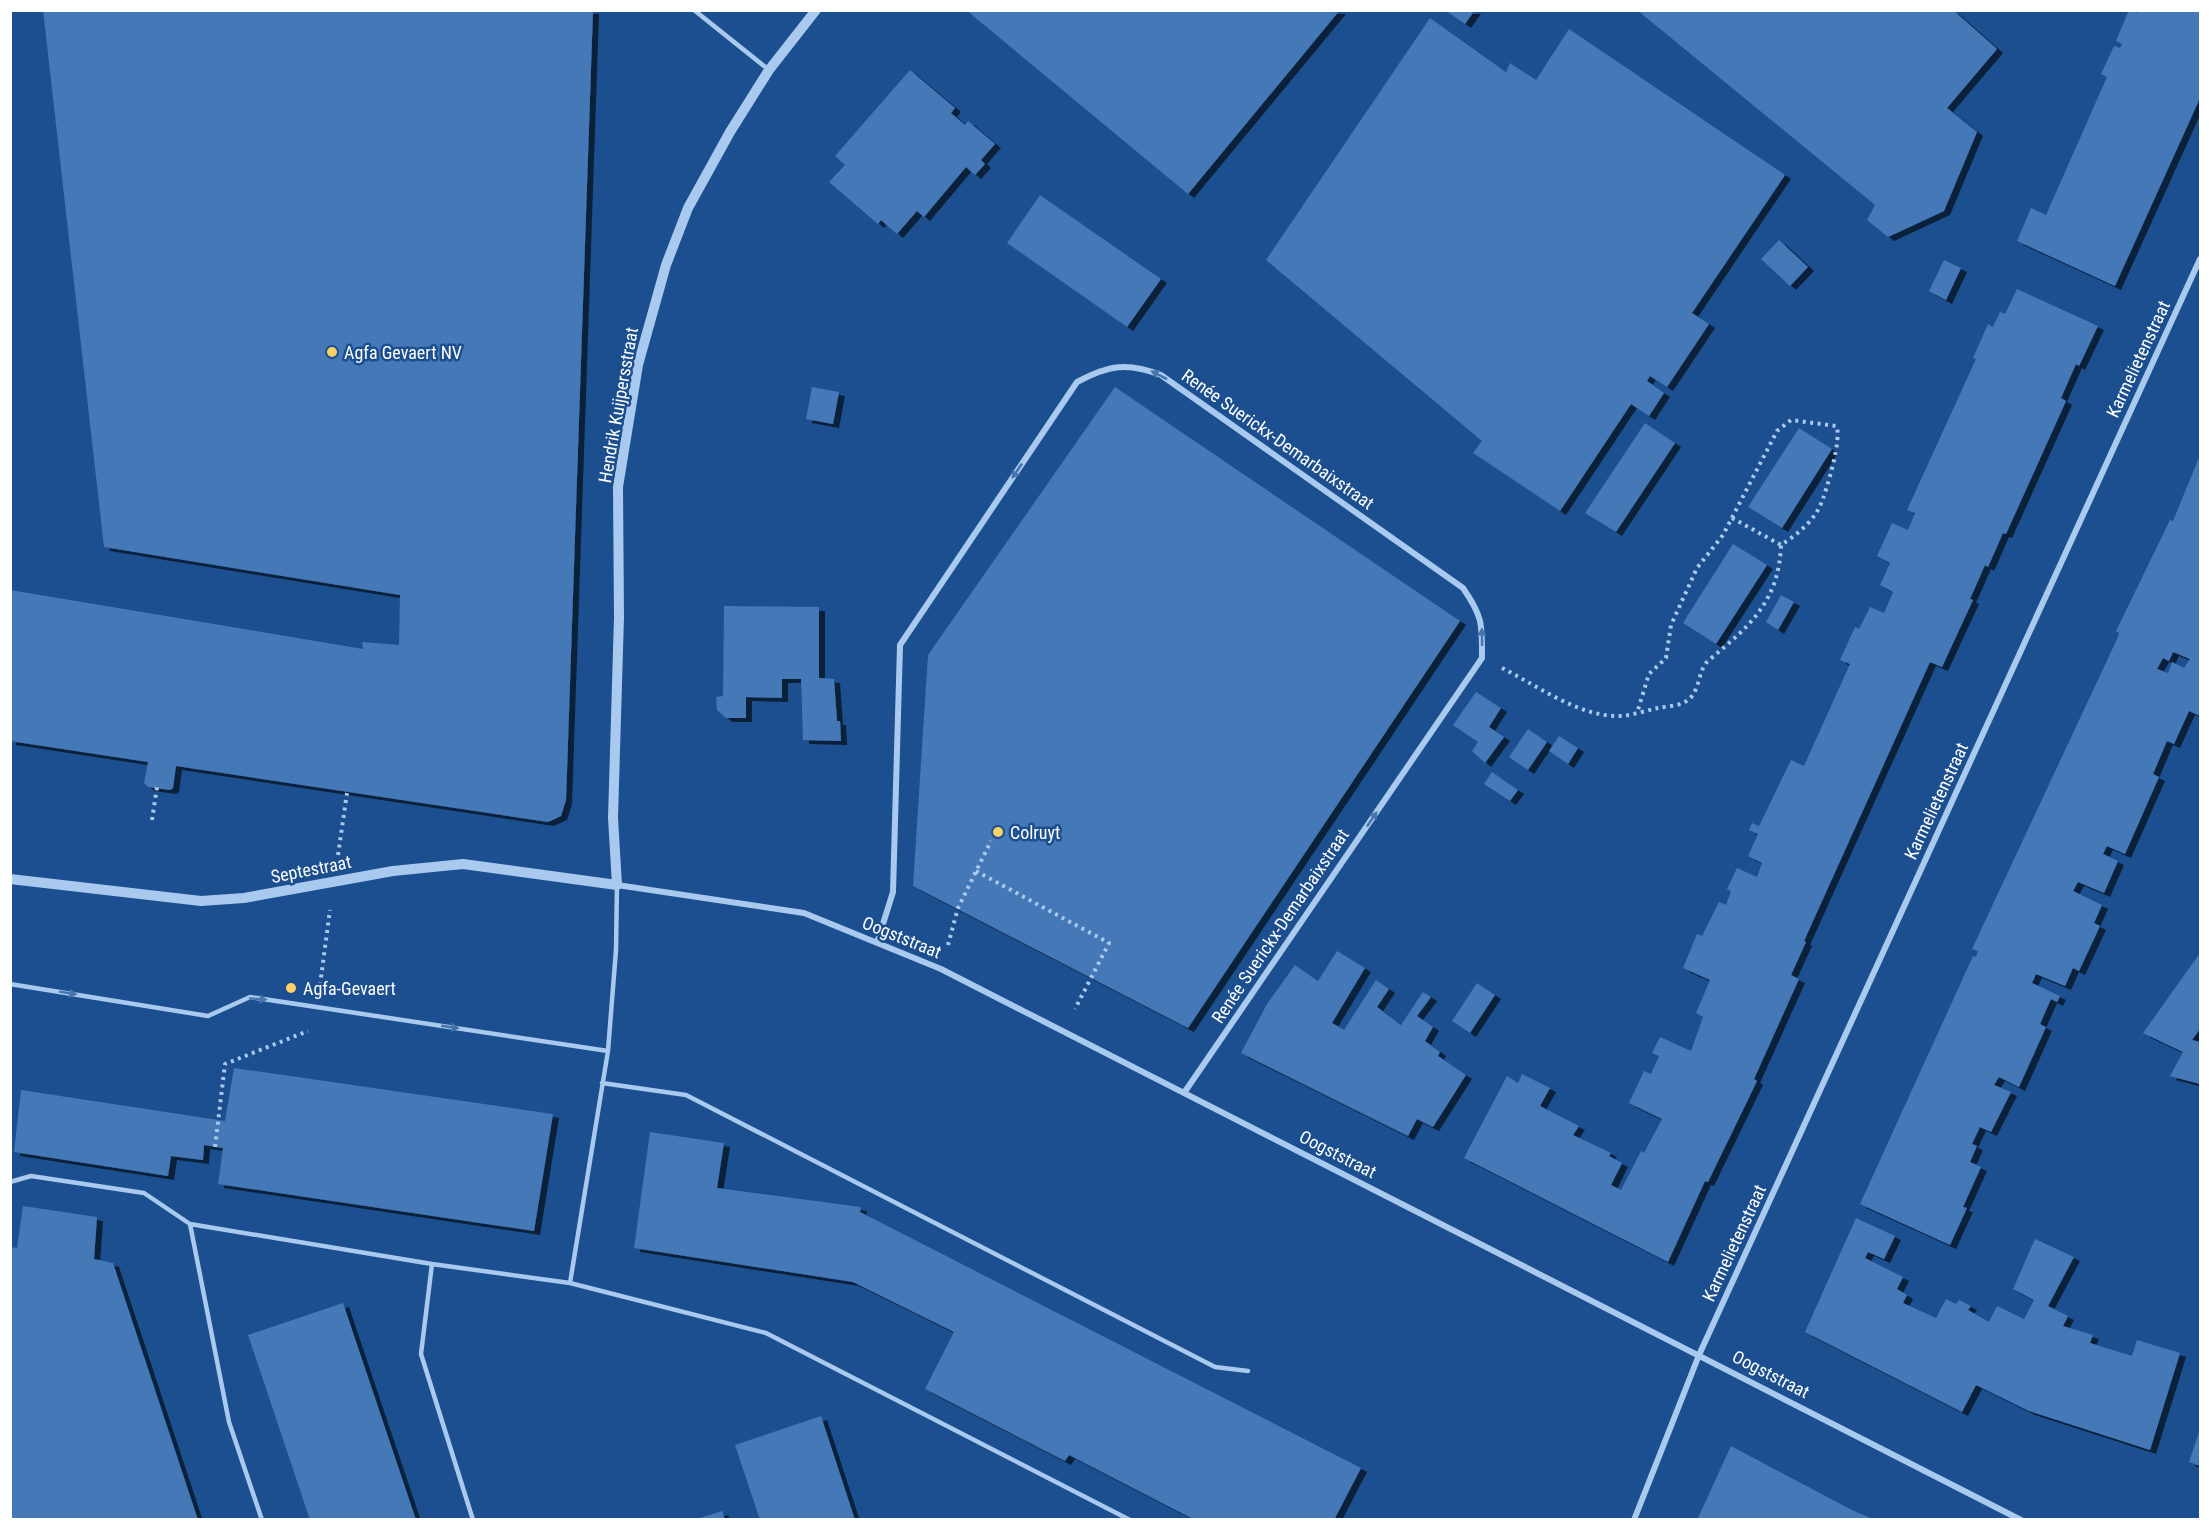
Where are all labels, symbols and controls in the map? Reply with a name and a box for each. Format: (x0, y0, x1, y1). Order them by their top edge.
street label: Karmelietenstraat (2102, 297, 2174, 421)
street label: Hendrik Kuijpersstraat (594, 325, 642, 485)
place label: Agfa Gevaert NV (344, 342, 462, 363)
marker: Agfa Gevaert NV (325, 345, 339, 359)
street label: Renée Suerickx-Demarbaixstraat (1178, 365, 1378, 513)
one-way arrow (1150, 371, 1168, 381)
one-way arrow (1011, 463, 1023, 479)
one-way arrow (1477, 628, 1487, 647)
street label: Karmelietenstraat (1900, 739, 1972, 863)
one-way arrow (1366, 811, 1377, 827)
place label: Colruyt (1010, 822, 1060, 843)
marker: Colruyt (991, 825, 1005, 839)
street label: Renée Suerickx-Demarbaixstraat (1207, 825, 1353, 1027)
street label: Septestraat (269, 851, 353, 887)
street label: Oogststraat (859, 912, 945, 962)
place label: Agfa-Gevaert (303, 978, 396, 999)
marker: Agfa-Gevaert (284, 981, 298, 995)
one-way arrow (59, 989, 78, 998)
one-way arrow (248, 994, 267, 1004)
one-way arrow (441, 1022, 460, 1031)
street label: Oogststraat (1296, 1126, 1380, 1182)
street label: Karmelietenstraat (1698, 1181, 1770, 1305)
street label: Oogststraat (1729, 1346, 1813, 1402)

